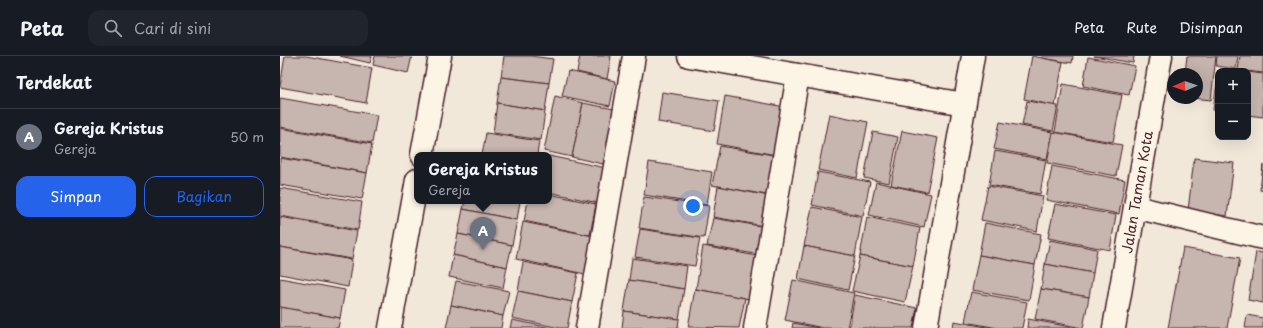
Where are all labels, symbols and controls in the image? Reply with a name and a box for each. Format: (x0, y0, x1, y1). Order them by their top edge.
search box (88, 10, 368, 46)
text: Peta (20, 14, 64, 42)
text: Cari di sini (134, 16, 211, 39)
icon: search (102, 17, 124, 39)
text: Peta (1074, 17, 1104, 38)
text: Rute (1126, 17, 1157, 38)
text: Disimpan (1179, 17, 1243, 38)
north arrow (1167, 68, 1203, 104)
map controls (1215, 68, 1251, 140)
button: + (1215, 68, 1251, 104)
text: Terdekat (16, 69, 92, 95)
button: − (1215, 104, 1251, 140)
text: Gereja Kristus (54, 116, 164, 139)
text: A (24, 127, 34, 146)
text: 50 m (230, 127, 264, 146)
street label: Jalan Taman Kota (1116, 129, 1158, 255)
text: Gereja (54, 139, 96, 158)
popup (414, 152, 552, 204)
text: Gereja Kristus (428, 157, 538, 180)
button: Simpan (16, 176, 136, 217)
button: Bagikan (144, 176, 264, 217)
text: Gereja (428, 180, 470, 199)
your location (683, 196, 703, 216)
pin: A (470, 217, 496, 250)

